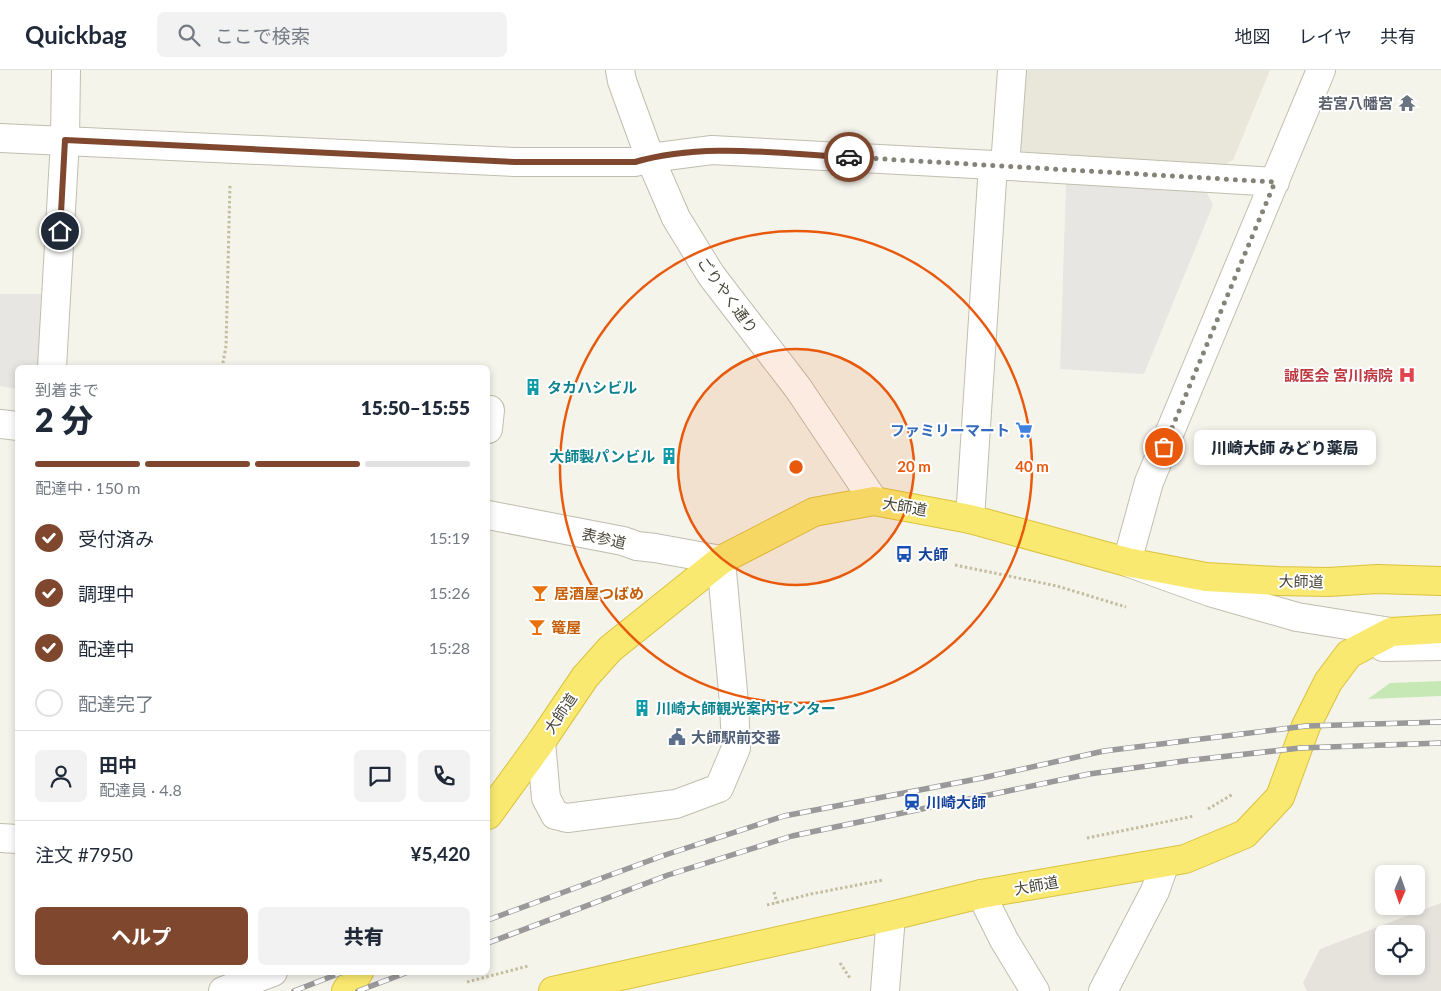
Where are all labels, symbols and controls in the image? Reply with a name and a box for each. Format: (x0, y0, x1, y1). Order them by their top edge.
search box (157, 12, 507, 57)
text: Quickbag (25, 20, 127, 49)
icon: search (175, 21, 203, 49)
text: ここで検索 (215, 24, 310, 47)
text: 地図 (1235, 25, 1271, 47)
text: レイヤ (1299, 25, 1352, 47)
text: 共有 (1380, 25, 1416, 47)
temple icon: 若宮八幡宮 (1397, 93, 1417, 113)
place label: 若宮八幡宮 (1318, 94, 1393, 112)
courier (824, 132, 874, 182)
icon: car (835, 143, 863, 171)
pin (39, 210, 81, 252)
icon: home (46, 217, 74, 245)
street label: ごりやく通り (694, 253, 762, 337)
hospital icon: 誠医会 宮川病院 (1397, 365, 1417, 385)
place label: 誠医会 宮川病院 (1284, 366, 1393, 384)
building icon: タカハシビル (523, 377, 543, 397)
place label: タカハシビル (547, 378, 637, 396)
text: 到着まで (35, 380, 99, 399)
text: 15:50–15:55 (361, 396, 470, 419)
text: 2 分 (35, 400, 93, 439)
supermarket icon: ファミリーマート (1014, 420, 1034, 440)
place label: ファミリーマート (890, 421, 1010, 439)
pin (1143, 426, 1185, 468)
callout: 川崎大師 みどり薬局 (1194, 430, 1376, 464)
icon: bag (1150, 433, 1178, 461)
text: 川崎大師 みどり薬局 (1211, 438, 1359, 457)
building icon: 大師製パンビル (659, 446, 679, 466)
place label: 大師製パンビル (549, 447, 655, 465)
text: 20 m (897, 457, 931, 475)
text: 40 m (1015, 457, 1049, 475)
centre of rings (787, 458, 805, 476)
text: 配達中 · 150 m (35, 478, 140, 497)
street label: 大師道 (881, 493, 929, 519)
icon: check (35, 524, 63, 552)
street label: 表参道 (580, 524, 628, 552)
text: 受付済み (78, 527, 154, 550)
text: 15:19 (429, 528, 470, 547)
bus stop icon: 大師 (894, 544, 914, 564)
place label: 大師 (918, 545, 948, 563)
street label: 大師道 (1278, 572, 1324, 590)
icon: check (35, 579, 63, 607)
text: 調理中 (78, 582, 135, 605)
text: 15:26 (429, 583, 470, 602)
bar icon: 居酒屋つばめ (530, 583, 550, 603)
place label: 居酒屋つばめ (554, 584, 644, 602)
bar icon: 篭屋 (527, 617, 547, 637)
place label: 篭屋 (551, 618, 581, 636)
icon: check (35, 634, 63, 662)
text: 配達中 (78, 637, 135, 660)
text: 15:28 (429, 638, 470, 657)
street label: 大師道 (540, 689, 580, 737)
text: 配達完了 (78, 692, 154, 715)
building icon: 川崎大師観光案内センター (632, 698, 652, 718)
place label: 川崎大師観光案内センター (656, 699, 836, 717)
public building icon: 大師駅前交番 (667, 727, 687, 747)
place label: 大師駅前交番 (691, 728, 781, 746)
button: person (35, 750, 87, 802)
button: chat (354, 750, 406, 802)
button: phone (418, 750, 470, 802)
text: 田中 (99, 753, 137, 776)
text: 配達員 · 4.8 (99, 780, 182, 799)
station icon: 川崎大師 (902, 792, 922, 812)
place label: 川崎大師 (926, 793, 986, 811)
text: ¥5,420 (410, 842, 470, 865)
text: 注文 #7950 (35, 843, 133, 866)
north arrow (1375, 865, 1425, 915)
map controls (1375, 865, 1425, 975)
street label: 大師道 (1012, 872, 1060, 898)
button: ヘルプ (35, 907, 248, 965)
button: 共有 (258, 907, 470, 965)
button: locate (1375, 925, 1425, 975)

